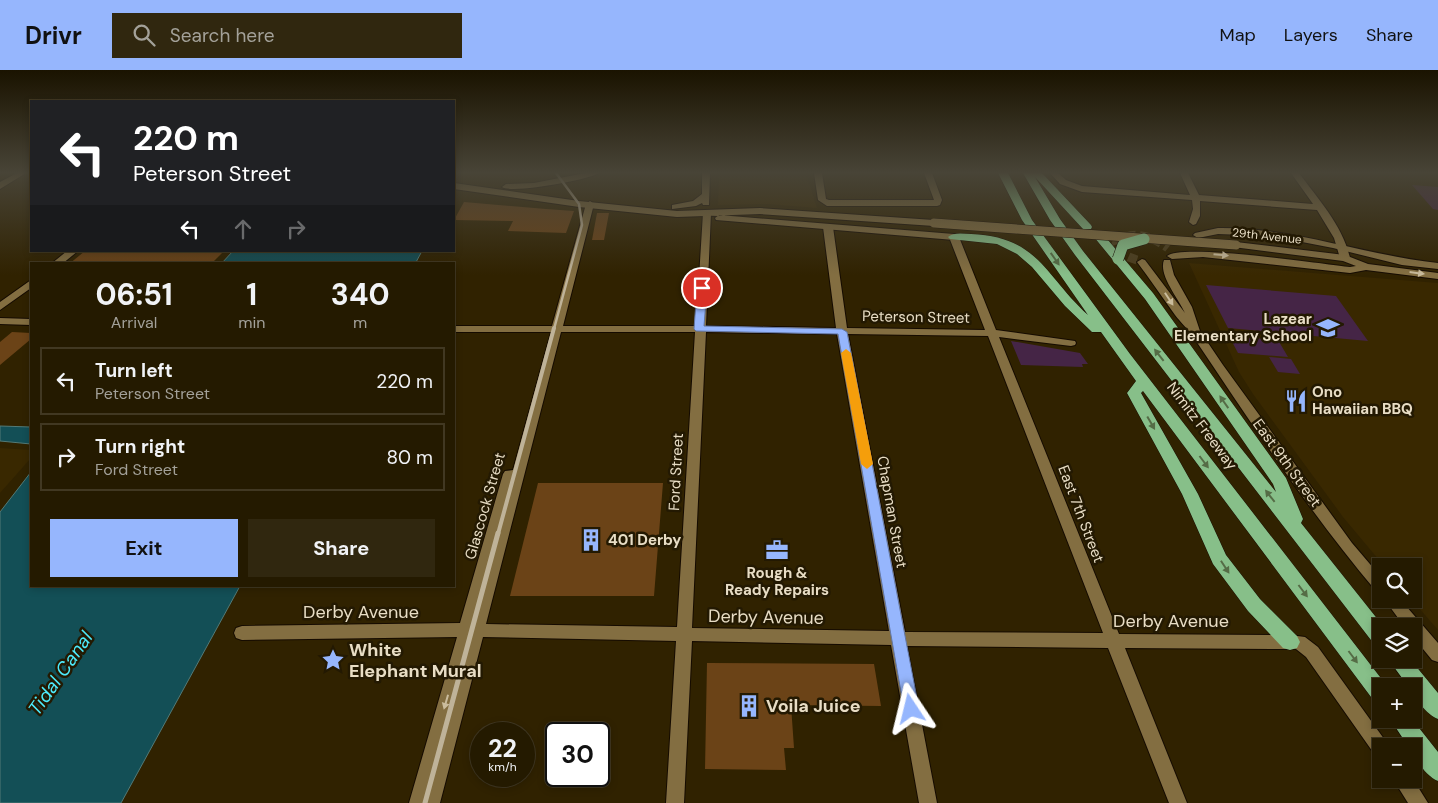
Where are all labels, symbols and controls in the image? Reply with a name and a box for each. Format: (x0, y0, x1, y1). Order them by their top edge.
search box (112, 13, 462, 58)
text: Drivr (25, 20, 82, 51)
icon: search (130, 21, 158, 49)
text: Search here (170, 23, 275, 48)
text: Map (1220, 23, 1256, 47)
text: Layers (1284, 23, 1338, 47)
text: Share (1366, 23, 1413, 47)
text: 220 m (133, 115, 239, 161)
icon: left (50, 120, 115, 185)
text: Peterson Street (133, 159, 291, 188)
icon: left (176, 215, 204, 243)
icon: ahead (229, 215, 257, 243)
icon: right (282, 215, 310, 243)
street label: 29th Avenue (1231, 224, 1303, 248)
one-way arrow (1050, 252, 1060, 266)
one-way arrow (1213, 252, 1229, 260)
pin (681, 267, 723, 309)
one-way arrow (1409, 269, 1425, 277)
icon: arrive (688, 274, 716, 302)
text: 06:51 (95, 275, 173, 314)
text: 1 (246, 275, 257, 314)
text: 340 (331, 275, 390, 314)
one-way arrow (1164, 292, 1174, 305)
street label: Peterson Street (862, 306, 970, 328)
place label: Lazear Elementary School (1174, 309, 1312, 346)
text: Arrival (111, 312, 157, 333)
text: min (238, 312, 265, 333)
text: m (353, 312, 367, 333)
school or university icon: Lazear Elementary School (1315, 315, 1341, 341)
one-way arrow (1154, 348, 1165, 361)
text: Turn left (95, 358, 173, 383)
icon: left (52, 367, 80, 395)
text: 220 m (376, 369, 433, 394)
street label: Nimitz Freeway (1162, 378, 1242, 475)
place label: Ono Hawaiian BBQ (1312, 382, 1413, 419)
text: Peterson Street (95, 383, 210, 404)
restaurant icon: Ono Hawaiian BBQ (1283, 388, 1309, 414)
one-way arrow (1219, 395, 1229, 409)
one-way arrow (1147, 415, 1155, 430)
street label: East 9th Street (1248, 415, 1326, 511)
street label: Ford Street (664, 433, 688, 511)
text: Turn right (95, 434, 185, 459)
icon: right (52, 443, 80, 471)
text: 80 m (386, 445, 433, 470)
street label: Glascock Street (460, 450, 510, 562)
street label: Chapman Street (872, 454, 912, 570)
one-way arrow (1199, 455, 1209, 469)
text: Ford Street (95, 459, 178, 480)
street label: East 7th Street (1053, 462, 1109, 566)
one-way arrow (1265, 490, 1276, 503)
button: Exit (50, 519, 238, 577)
button: Share (248, 519, 435, 577)
building icon: 401 Derby (578, 527, 604, 553)
place label: 401 Derby (608, 530, 681, 550)
office icon: Rough & Ready Repairs (764, 537, 790, 563)
map controls (1372, 558, 1422, 788)
button: search (1372, 558, 1422, 608)
one-way arrow (1220, 560, 1230, 574)
place label: Rough & Ready Repairs (725, 563, 829, 600)
one-way arrow (1297, 584, 1308, 597)
street label: Derby Avenue (303, 600, 419, 624)
street label: Derby Avenue (708, 604, 824, 630)
street label: Derby Avenue (1113, 609, 1229, 633)
button: layers (1372, 618, 1422, 668)
water label: Tidal Canal (22, 626, 99, 720)
place label: White Elephant Mural (349, 638, 481, 683)
place icon: White Elephant Mural (320, 647, 346, 673)
one-way arrow (1348, 650, 1358, 664)
button: + (1372, 678, 1422, 728)
position arrow (884, 682, 936, 734)
building icon: Voila Juice (736, 693, 762, 719)
one-way arrow (442, 694, 450, 709)
place label: Voila Juice (766, 694, 861, 718)
speed limit sign: 30 (545, 722, 610, 787)
text: 22 (488, 732, 517, 765)
button: − (1372, 738, 1422, 788)
text: km/h (488, 759, 517, 775)

